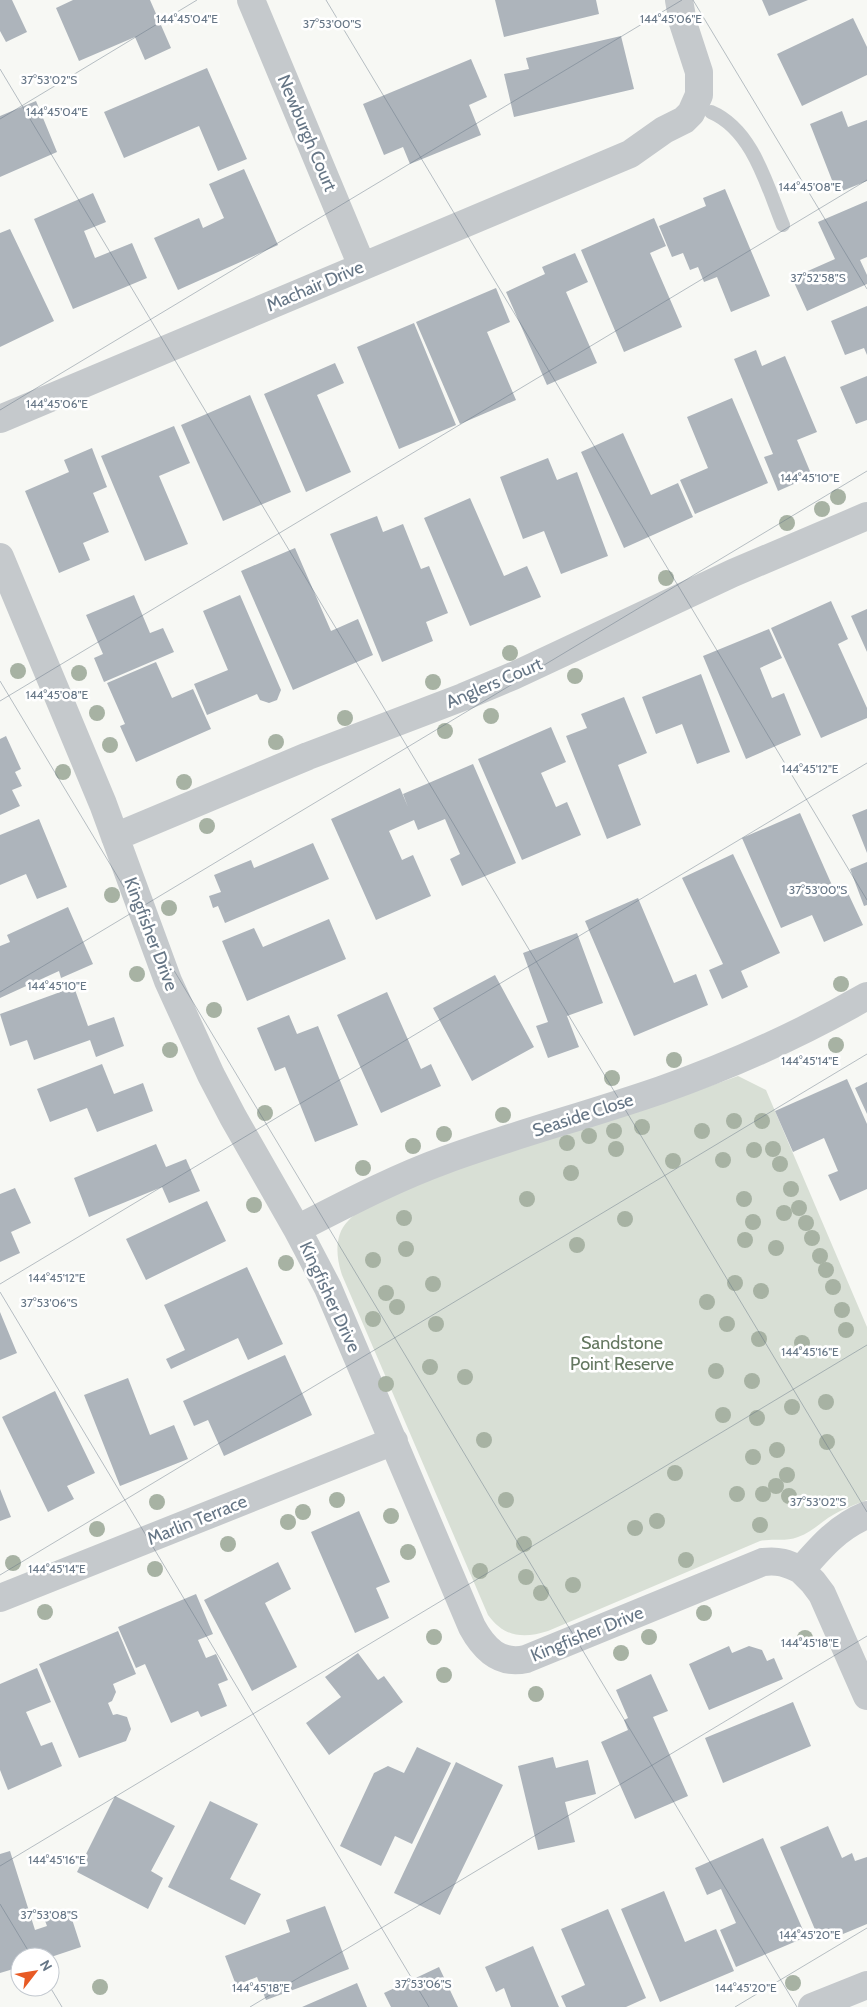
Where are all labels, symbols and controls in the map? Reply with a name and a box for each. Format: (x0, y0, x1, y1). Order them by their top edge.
text: 144°45'04"E (156, 11, 218, 26)
text: 144°45'06"E (640, 11, 702, 26)
text: 37°53'00"S (303, 16, 361, 31)
street label: Newburgh Court (273, 71, 341, 195)
text: 37°53'02"S (21, 72, 77, 87)
text: 144°45'04"E (26, 104, 88, 119)
text: 144°45'08"E (779, 179, 842, 194)
street label: Machair Drive (263, 256, 367, 316)
text: 37°52'58"S (790, 270, 846, 285)
text: 144°45'06"E (26, 396, 88, 411)
text: 144°45'10"E (780, 470, 840, 485)
street label: Anglers Court (442, 653, 546, 713)
text: 144°45'08"E (26, 687, 89, 702)
text: 144°45'12"E (781, 761, 839, 776)
street label: Kingfisher Drive (119, 874, 183, 994)
text: 37°53'00"S (789, 882, 847, 897)
text: 144°45'10"E (27, 978, 87, 993)
text: 144°45'14"E (781, 1053, 839, 1068)
street label: Seaside Close (530, 1088, 636, 1142)
street label: Kingfisher Drive (295, 1238, 365, 1356)
text: 144°45'12"E (28, 1270, 86, 1285)
text: 37°53'06"S (20, 1295, 78, 1310)
park label: Sandstone Point Reserve (570, 1332, 674, 1375)
text: 144°45'16"E (781, 1344, 839, 1359)
street label: Marlin Terrace (144, 1490, 250, 1550)
text: 37°53'02"S (790, 1494, 846, 1509)
text: 144°45'14"E (28, 1561, 86, 1576)
street label: Kingfisher Drive (527, 1601, 647, 1667)
text: 144°45'18"E (781, 1635, 839, 1650)
text: 144°45'16"E (28, 1852, 86, 1867)
text: 37°53'08"S (20, 1907, 78, 1922)
text: 144°45'20"E (779, 1927, 841, 1942)
north arrow (10, 1947, 60, 1997)
text: N (36, 1956, 56, 1974)
text: 37°53'06"S (394, 1976, 452, 1991)
text: 144°45'18"E (232, 1980, 290, 1995)
text: 144°45'20"E (715, 1980, 777, 1995)

